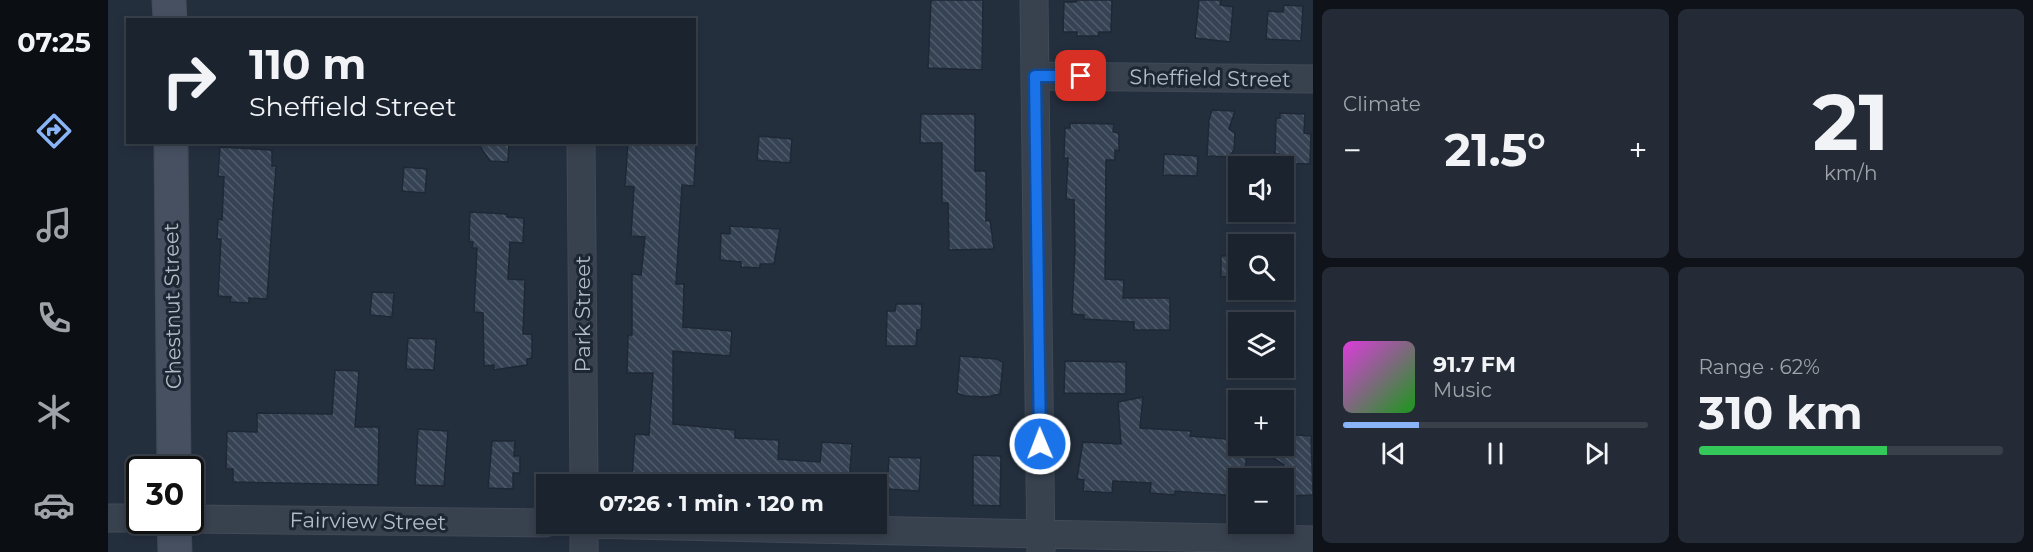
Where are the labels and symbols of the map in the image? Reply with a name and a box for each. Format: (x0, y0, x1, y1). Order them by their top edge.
pin (1055, 50, 1106, 101)
street label: Sheffield Street (1129, 64, 1291, 92)
street label: Chestnut Street (158, 223, 186, 389)
street label: Park Street (570, 256, 595, 372)
position arrow (1008, 412, 1072, 476)
speed limit sign: 30 (126, 456, 204, 534)
street label: Fairview Street (289, 507, 447, 535)

